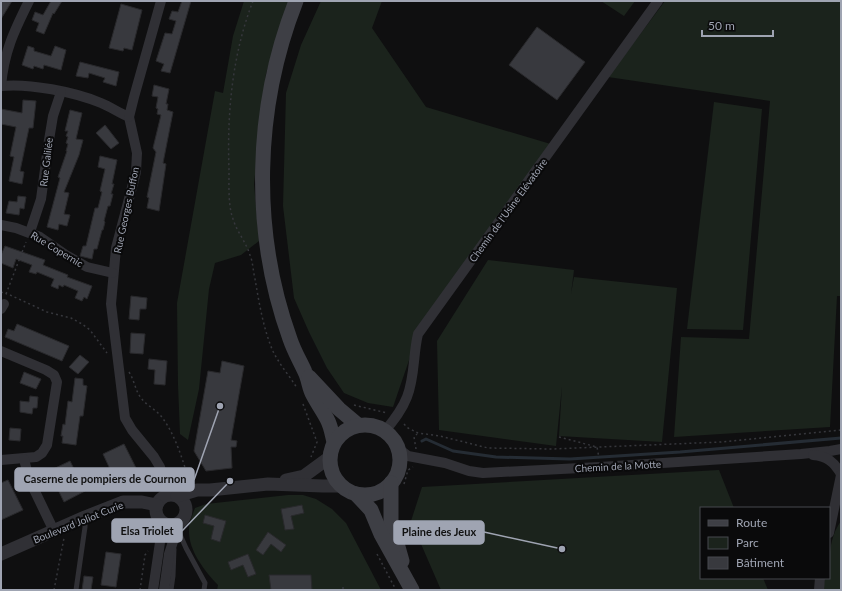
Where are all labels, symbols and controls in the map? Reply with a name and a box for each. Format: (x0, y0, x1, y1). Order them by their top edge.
scale bar (702, 12, 773, 38)
text: 50 m (708, 18, 735, 33)
street label: Rue Galilée (37, 137, 55, 187)
street label: Chemin de l'Usine Elévatoire (466, 156, 550, 264)
street label: Rue Georges Buffon (111, 166, 141, 254)
street label: Rue Copernic (29, 229, 86, 269)
street label: Chemin de la Motte (575, 458, 661, 474)
callout: Caserne de pompiers de Cournon (15, 468, 194, 491)
text: Caserne de pompiers de Cournon (24, 472, 186, 485)
street label: Boulevard Joliot Curie (31, 498, 125, 546)
legend (700, 507, 830, 579)
text: Route (736, 515, 767, 530)
callout: Elsa Triolet (112, 519, 182, 542)
callout: Plaine des Jeux (394, 521, 484, 544)
text: Elsa Triolet (120, 524, 174, 537)
text: Plaine des Jeux (402, 525, 476, 538)
text: Parc (736, 535, 759, 550)
text: Bâtiment (736, 555, 785, 570)

